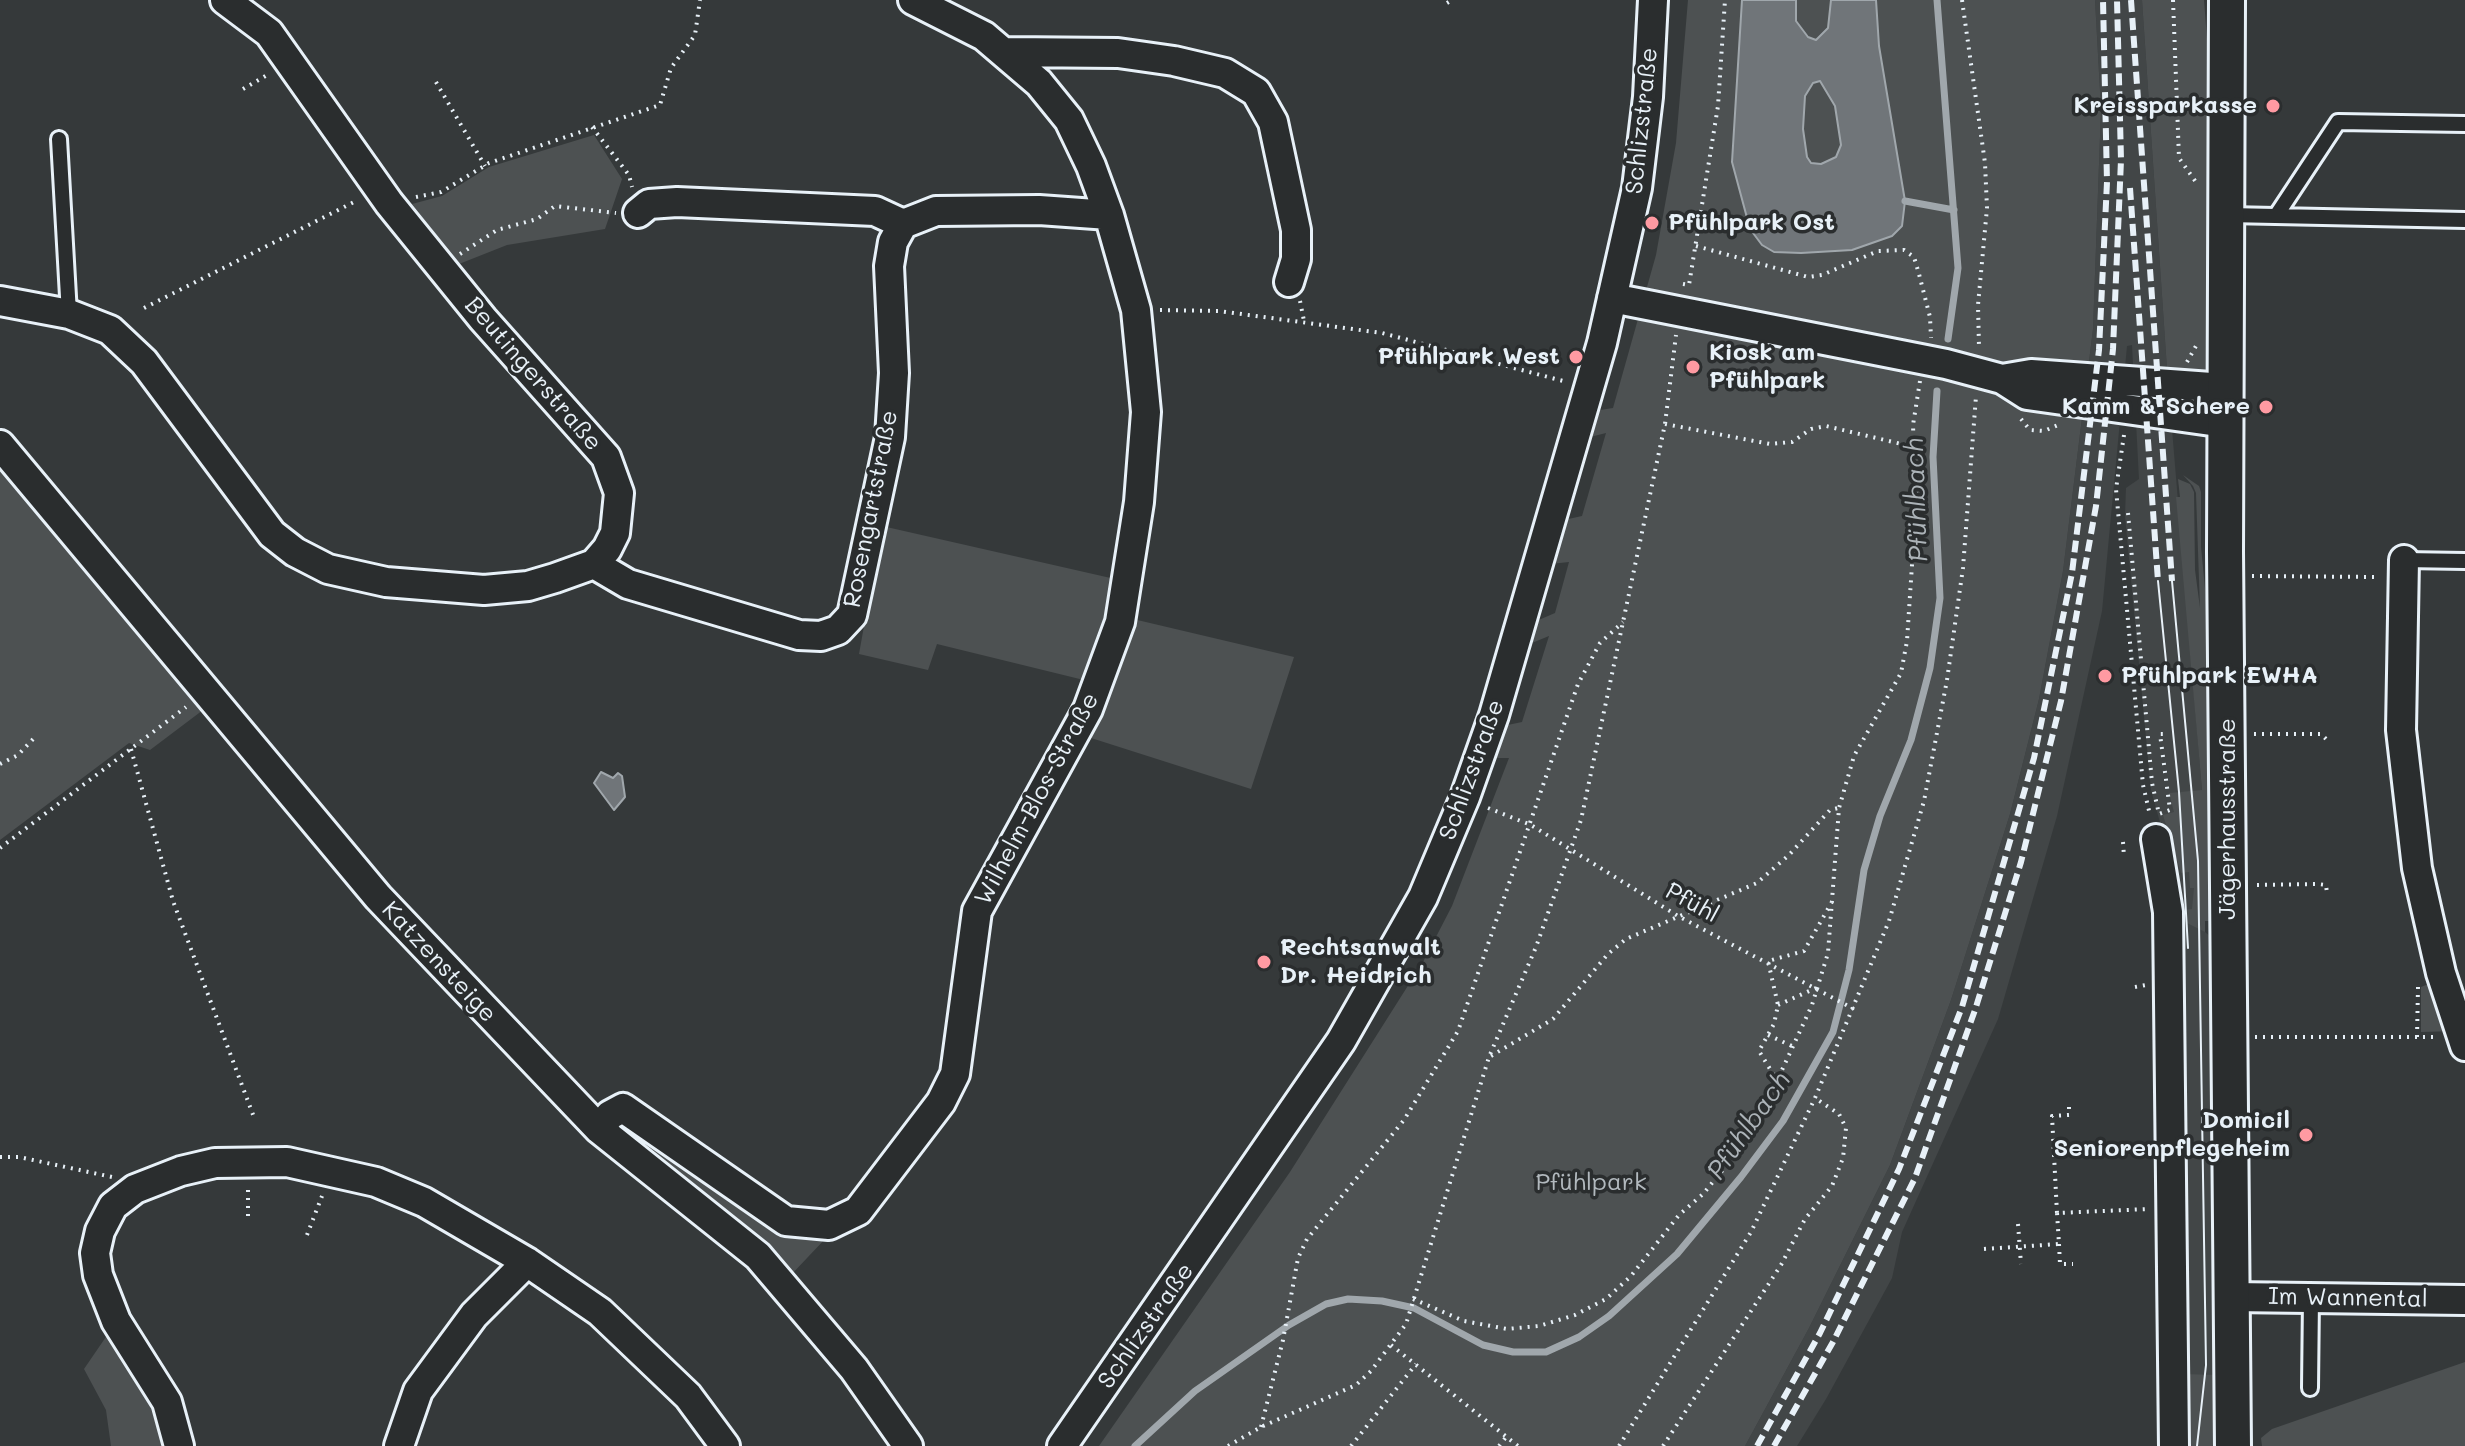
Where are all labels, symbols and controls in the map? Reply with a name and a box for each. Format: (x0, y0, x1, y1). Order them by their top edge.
street label: Schlizstraße (1620, 46, 1664, 196)
place label: Kreissparkasse (2074, 92, 2257, 120)
marker: Kreissparkasse (2264, 97, 2282, 115)
place label: Pfühlpark Ost (1668, 209, 1835, 237)
marker: Pfühlpark Ost (1643, 214, 1661, 232)
street label: Beutingerstraße (458, 291, 608, 457)
place label: Kiosk am Pfühlpark (1709, 339, 1825, 395)
place label: Pfühlpark West (1378, 343, 1560, 371)
marker: Pfühlpark West (1567, 348, 1585, 366)
marker: Kiosk am Pfühlpark (1684, 358, 1702, 376)
place label: Kamm & Schere (2062, 393, 2250, 421)
marker: Kamm & Schere (2257, 398, 2275, 416)
street label: Rosengartstraße (838, 408, 904, 610)
water label: Pfühlbach (1899, 437, 1935, 563)
place label: Pfühlpark EWHA (2121, 662, 2318, 690)
marker: Pfühlpark EWHA (2096, 667, 2114, 685)
street label: Wilhelm-Blos-Straße (969, 688, 1105, 910)
street label: Schlizstraße (1433, 696, 1511, 844)
street label: Jägerhausstraße (2214, 718, 2242, 920)
street label: Pfühl (1660, 877, 1724, 929)
street label: Katzensteige (376, 896, 502, 1028)
place label: Rechtsanwalt Dr. Heidrich (1280, 934, 1441, 990)
marker: Rechtsanwalt Dr. Heidrich (1255, 953, 1273, 971)
water label: Pfühlbach (1701, 1066, 1797, 1186)
place label: Domicil Seniorenpflegeheim (2053, 1107, 2290, 1163)
marker: Domicil Seniorenpflegeheim (2297, 1126, 2315, 1144)
park label: Pfühlpark (1535, 1169, 1647, 1197)
street label: Schlizstraße (1092, 1257, 1200, 1395)
street label: Im Wannental (2268, 1282, 2428, 1314)

